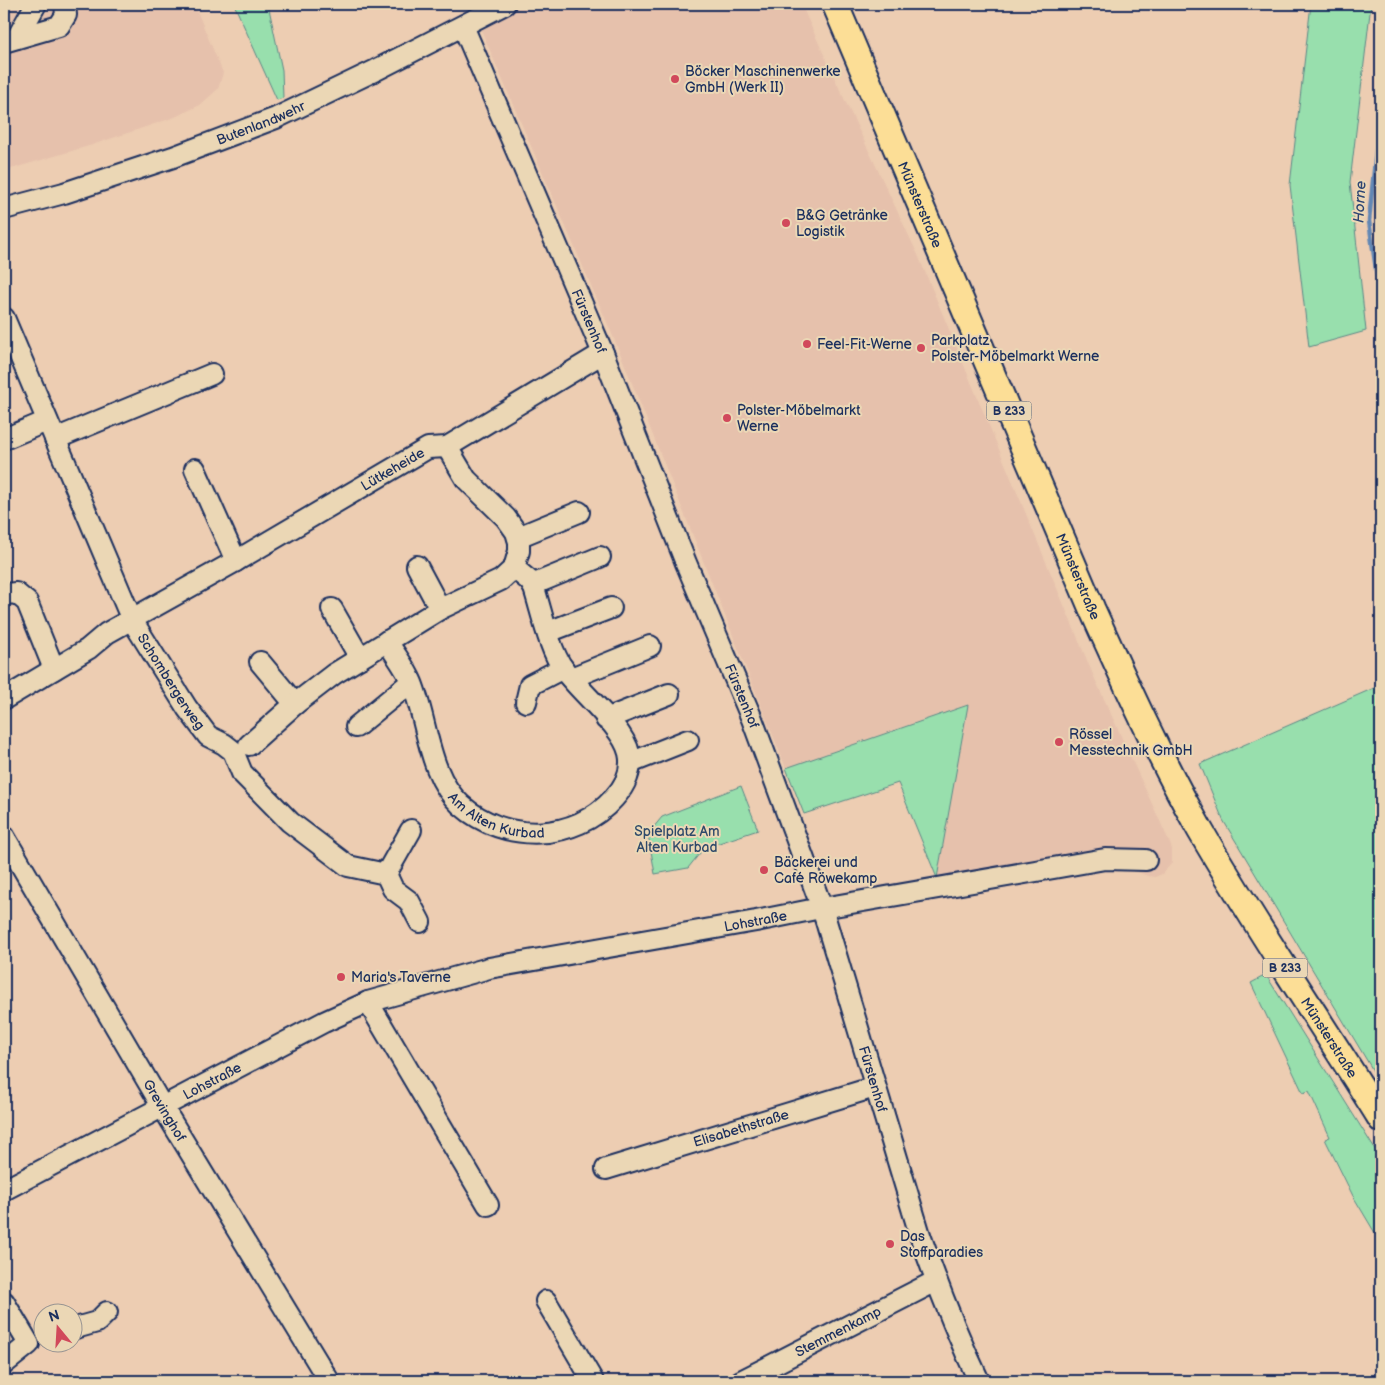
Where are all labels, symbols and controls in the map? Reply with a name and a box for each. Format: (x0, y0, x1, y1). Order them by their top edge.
place label: Böcker Maschinenwerke GmbH (Werk II) (685, 63, 841, 96)
marker: Böcker Maschinenwerke GmbH (Werk II) (669, 73, 681, 85)
street label: Butenlandwehr (214, 96, 309, 148)
street label: Münsterstraße (894, 159, 946, 250)
water label: Horne (1349, 180, 1371, 224)
place label: B&G Getränke Logistik (796, 207, 888, 240)
marker: B&G Getränke Logistik (780, 217, 792, 229)
street label: Fürstenhof (568, 286, 611, 356)
place label: Parkplatz Polster-Möbelmarkt Werne (931, 332, 1099, 365)
place label: Feel-Fit-Werne (817, 336, 912, 353)
marker: Feel-Fit-Werne (801, 338, 813, 350)
marker: Parkplatz Polster-Möbelmarkt Werne (915, 342, 927, 354)
place label: Polster-Möbelmarkt Werne (737, 402, 861, 435)
road number: B 233 (986, 402, 1032, 421)
marker: Polster-Möbelmarkt Werne (721, 412, 733, 424)
street label: Lütkeheide (358, 444, 427, 494)
street label: Münsterstraße (1052, 531, 1104, 622)
street label: Schombergerweg (134, 630, 209, 733)
street label: Fürstenhof (721, 661, 763, 731)
place label: Rössel Messtechnik GmbH (1069, 726, 1193, 759)
marker: Rössel Messtechnik GmbH (1053, 736, 1065, 748)
street label: Am Alten Kurbad (445, 789, 545, 841)
park label: Spielplatz Am Alten Kurbad (634, 823, 720, 856)
place label: Bäckerei und Café Röwekamp (774, 854, 877, 887)
marker: Bäckerei und Café Röwekamp (758, 864, 770, 876)
street label: Lohstraße (723, 907, 788, 935)
road number: B 233 (1262, 958, 1308, 978)
place label: Maria's Taverne (351, 969, 451, 986)
marker: Maria's Taverne (335, 971, 347, 983)
street label: Münsterstraße (1297, 994, 1361, 1081)
street label: Fürstenhof (855, 1044, 891, 1115)
street label: Lohstraße (180, 1058, 244, 1103)
street label: Grevinghof (140, 1076, 190, 1145)
street label: Elisabethstraße (691, 1105, 791, 1150)
place label: Das Stoffparadies (900, 1228, 983, 1261)
marker: Das Stoffparadies (884, 1238, 896, 1250)
north arrow (32, 1302, 82, 1352)
street label: Stemmenkamp (792, 1302, 884, 1360)
text: N (47, 1306, 62, 1326)

